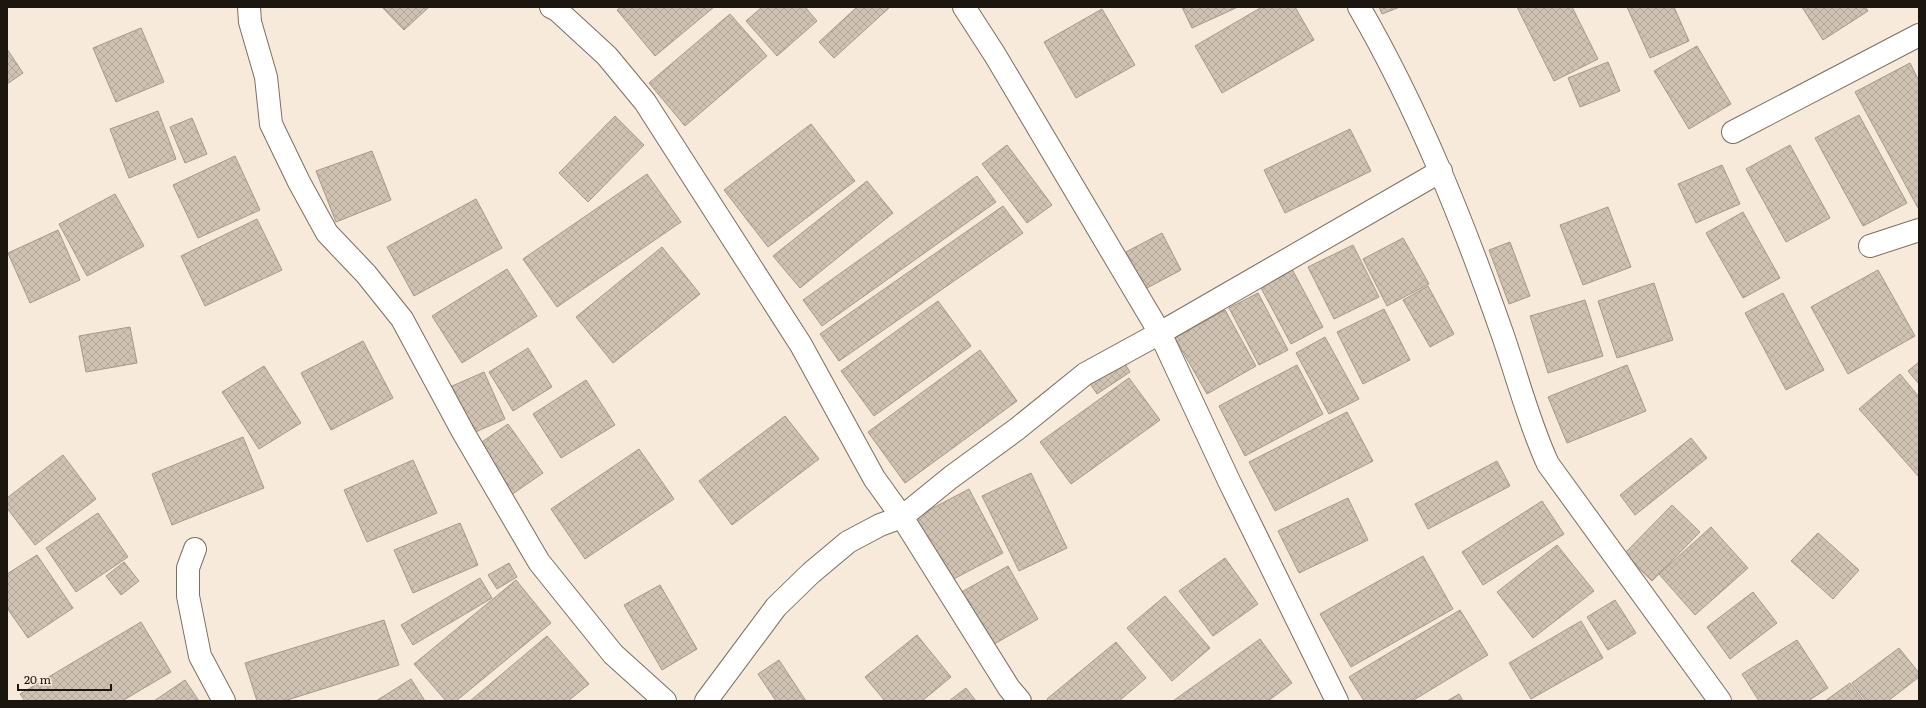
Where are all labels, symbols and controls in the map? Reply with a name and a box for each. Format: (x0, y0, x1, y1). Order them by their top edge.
scale bar (18, 666, 111, 692)
text: 20 m (24, 670, 51, 688)

